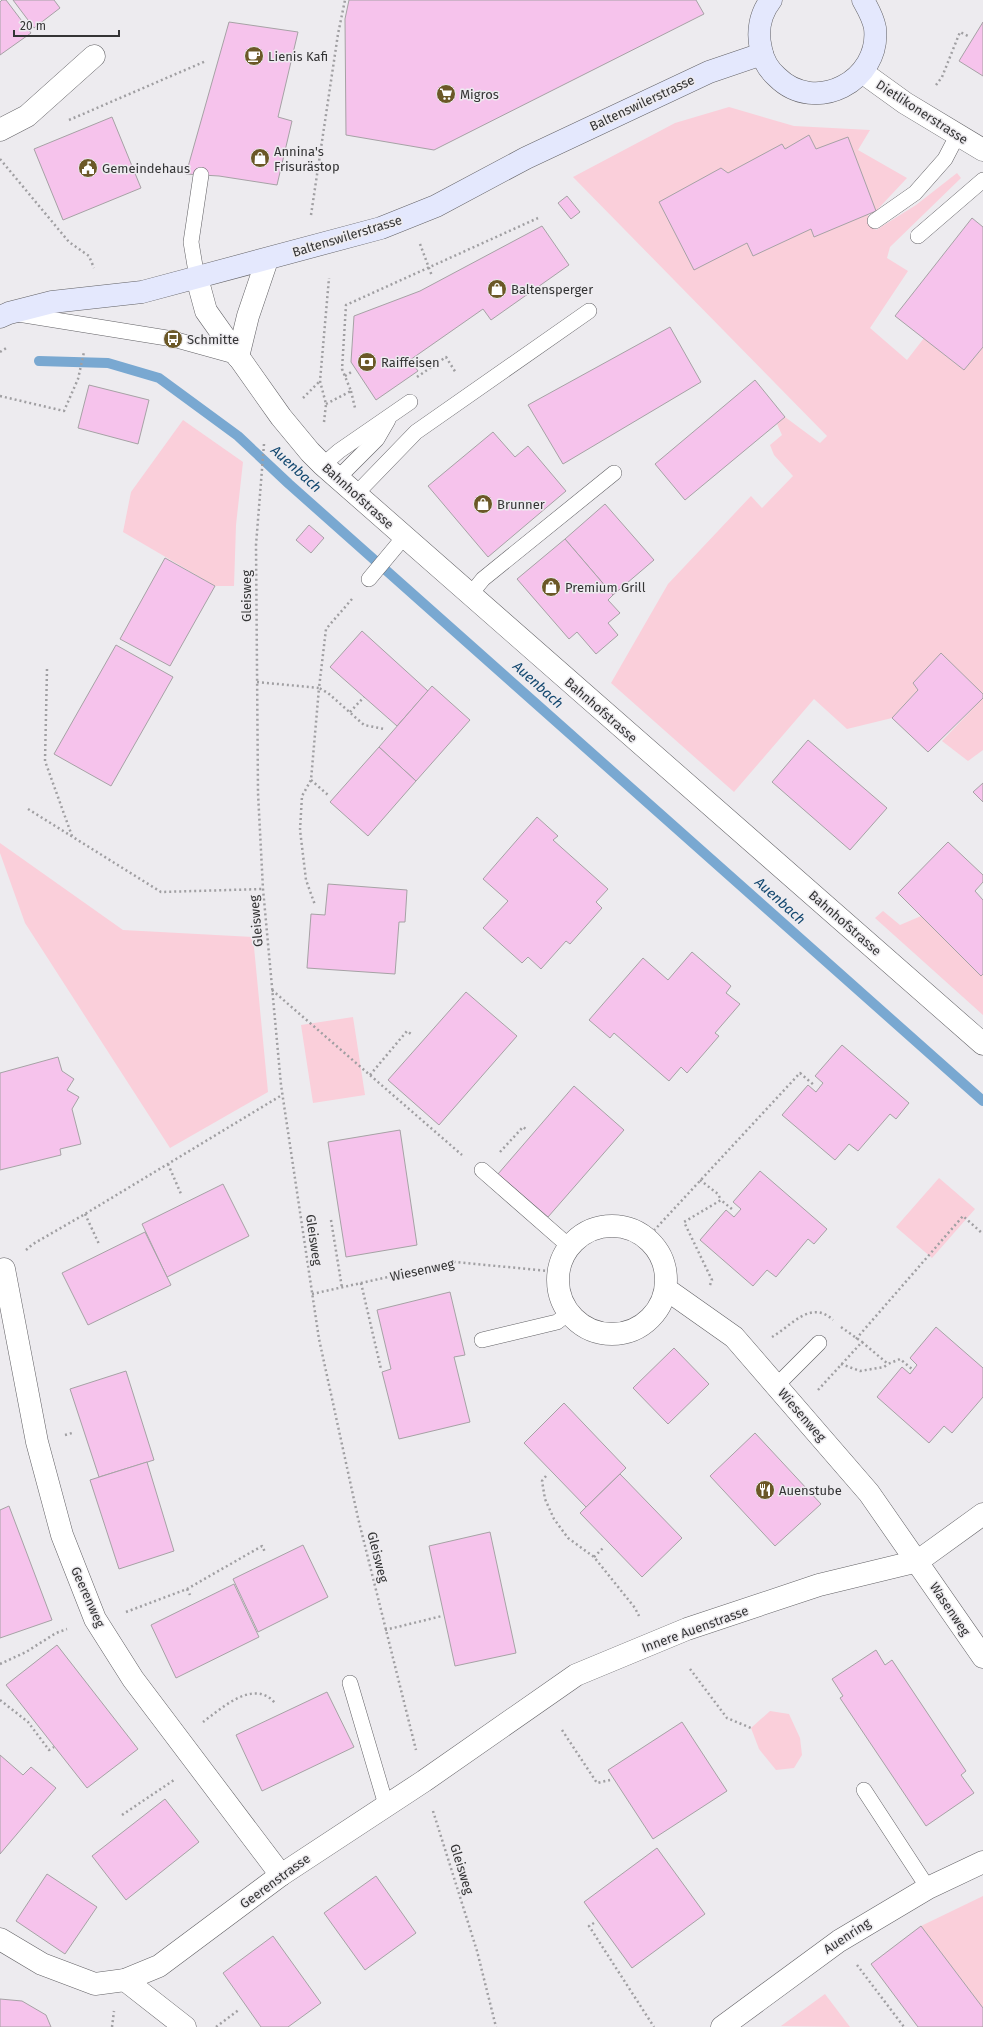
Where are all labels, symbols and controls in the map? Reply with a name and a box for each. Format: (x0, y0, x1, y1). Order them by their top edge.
scale bar (14, 12, 119, 38)
text: 20 m (20, 19, 46, 33)
cafe icon: Lienis Kafi (243, 45, 265, 67)
place label: Lienis Kafi (268, 49, 328, 64)
street label: Baltenswilerstrasse (587, 72, 697, 134)
street label: Dietlikonerstrasse (873, 77, 971, 147)
supermarket icon: Migros (435, 83, 457, 105)
place label: Migros (460, 87, 499, 102)
place label: Annina's Frisurästop (274, 144, 340, 174)
shop icon: Annina's Frisurästop (249, 147, 271, 169)
public building icon: Gemeindehaus (77, 157, 99, 179)
place label: Gemeindehaus (102, 161, 190, 176)
street label: Baltenswilerstrasse (290, 212, 404, 260)
shop icon: Baltensperger (486, 278, 508, 300)
place label: Baltensperger (511, 282, 593, 297)
bus stop icon: Schmitte (162, 328, 184, 350)
place label: Schmitte (187, 332, 239, 347)
bank icon: Raiffeisen (356, 351, 378, 373)
place label: Raiffeisen (381, 355, 440, 370)
water label: Auenbach (266, 441, 325, 496)
street label: Bahnhofstrasse (319, 460, 397, 532)
shop icon: Brunner (472, 493, 494, 515)
place label: Brunner (497, 497, 545, 512)
street label: Gleisweg (239, 570, 254, 622)
shop icon: Premium Grill (540, 576, 562, 598)
place label: Premium Grill (565, 580, 646, 595)
water label: Auenbach (508, 657, 567, 712)
street label: Bahnhofstrasse (562, 674, 640, 746)
water label: Auenbach (750, 873, 809, 928)
street label: Bahnhofstrasse (806, 887, 884, 959)
street label: Gleisweg (246, 894, 266, 947)
street label: Gleisweg (303, 1213, 325, 1267)
street label: Wiesenweg (388, 1256, 456, 1284)
street label: Wiesenweg (775, 1385, 829, 1445)
restaurant icon: Auenstube (754, 1479, 776, 1501)
place label: Auenstube (779, 1483, 842, 1498)
street label: Gleisweg (364, 1530, 392, 1584)
street label: Geerenweg (68, 1564, 108, 1630)
street label: Wasenweg (927, 1579, 973, 1639)
street label: Innere Auenstrasse (640, 1603, 750, 1655)
street label: Gleisweg (447, 1842, 477, 1896)
street label: Geerenstrasse (237, 1851, 313, 1911)
street label: Auenring (821, 1915, 873, 1957)

